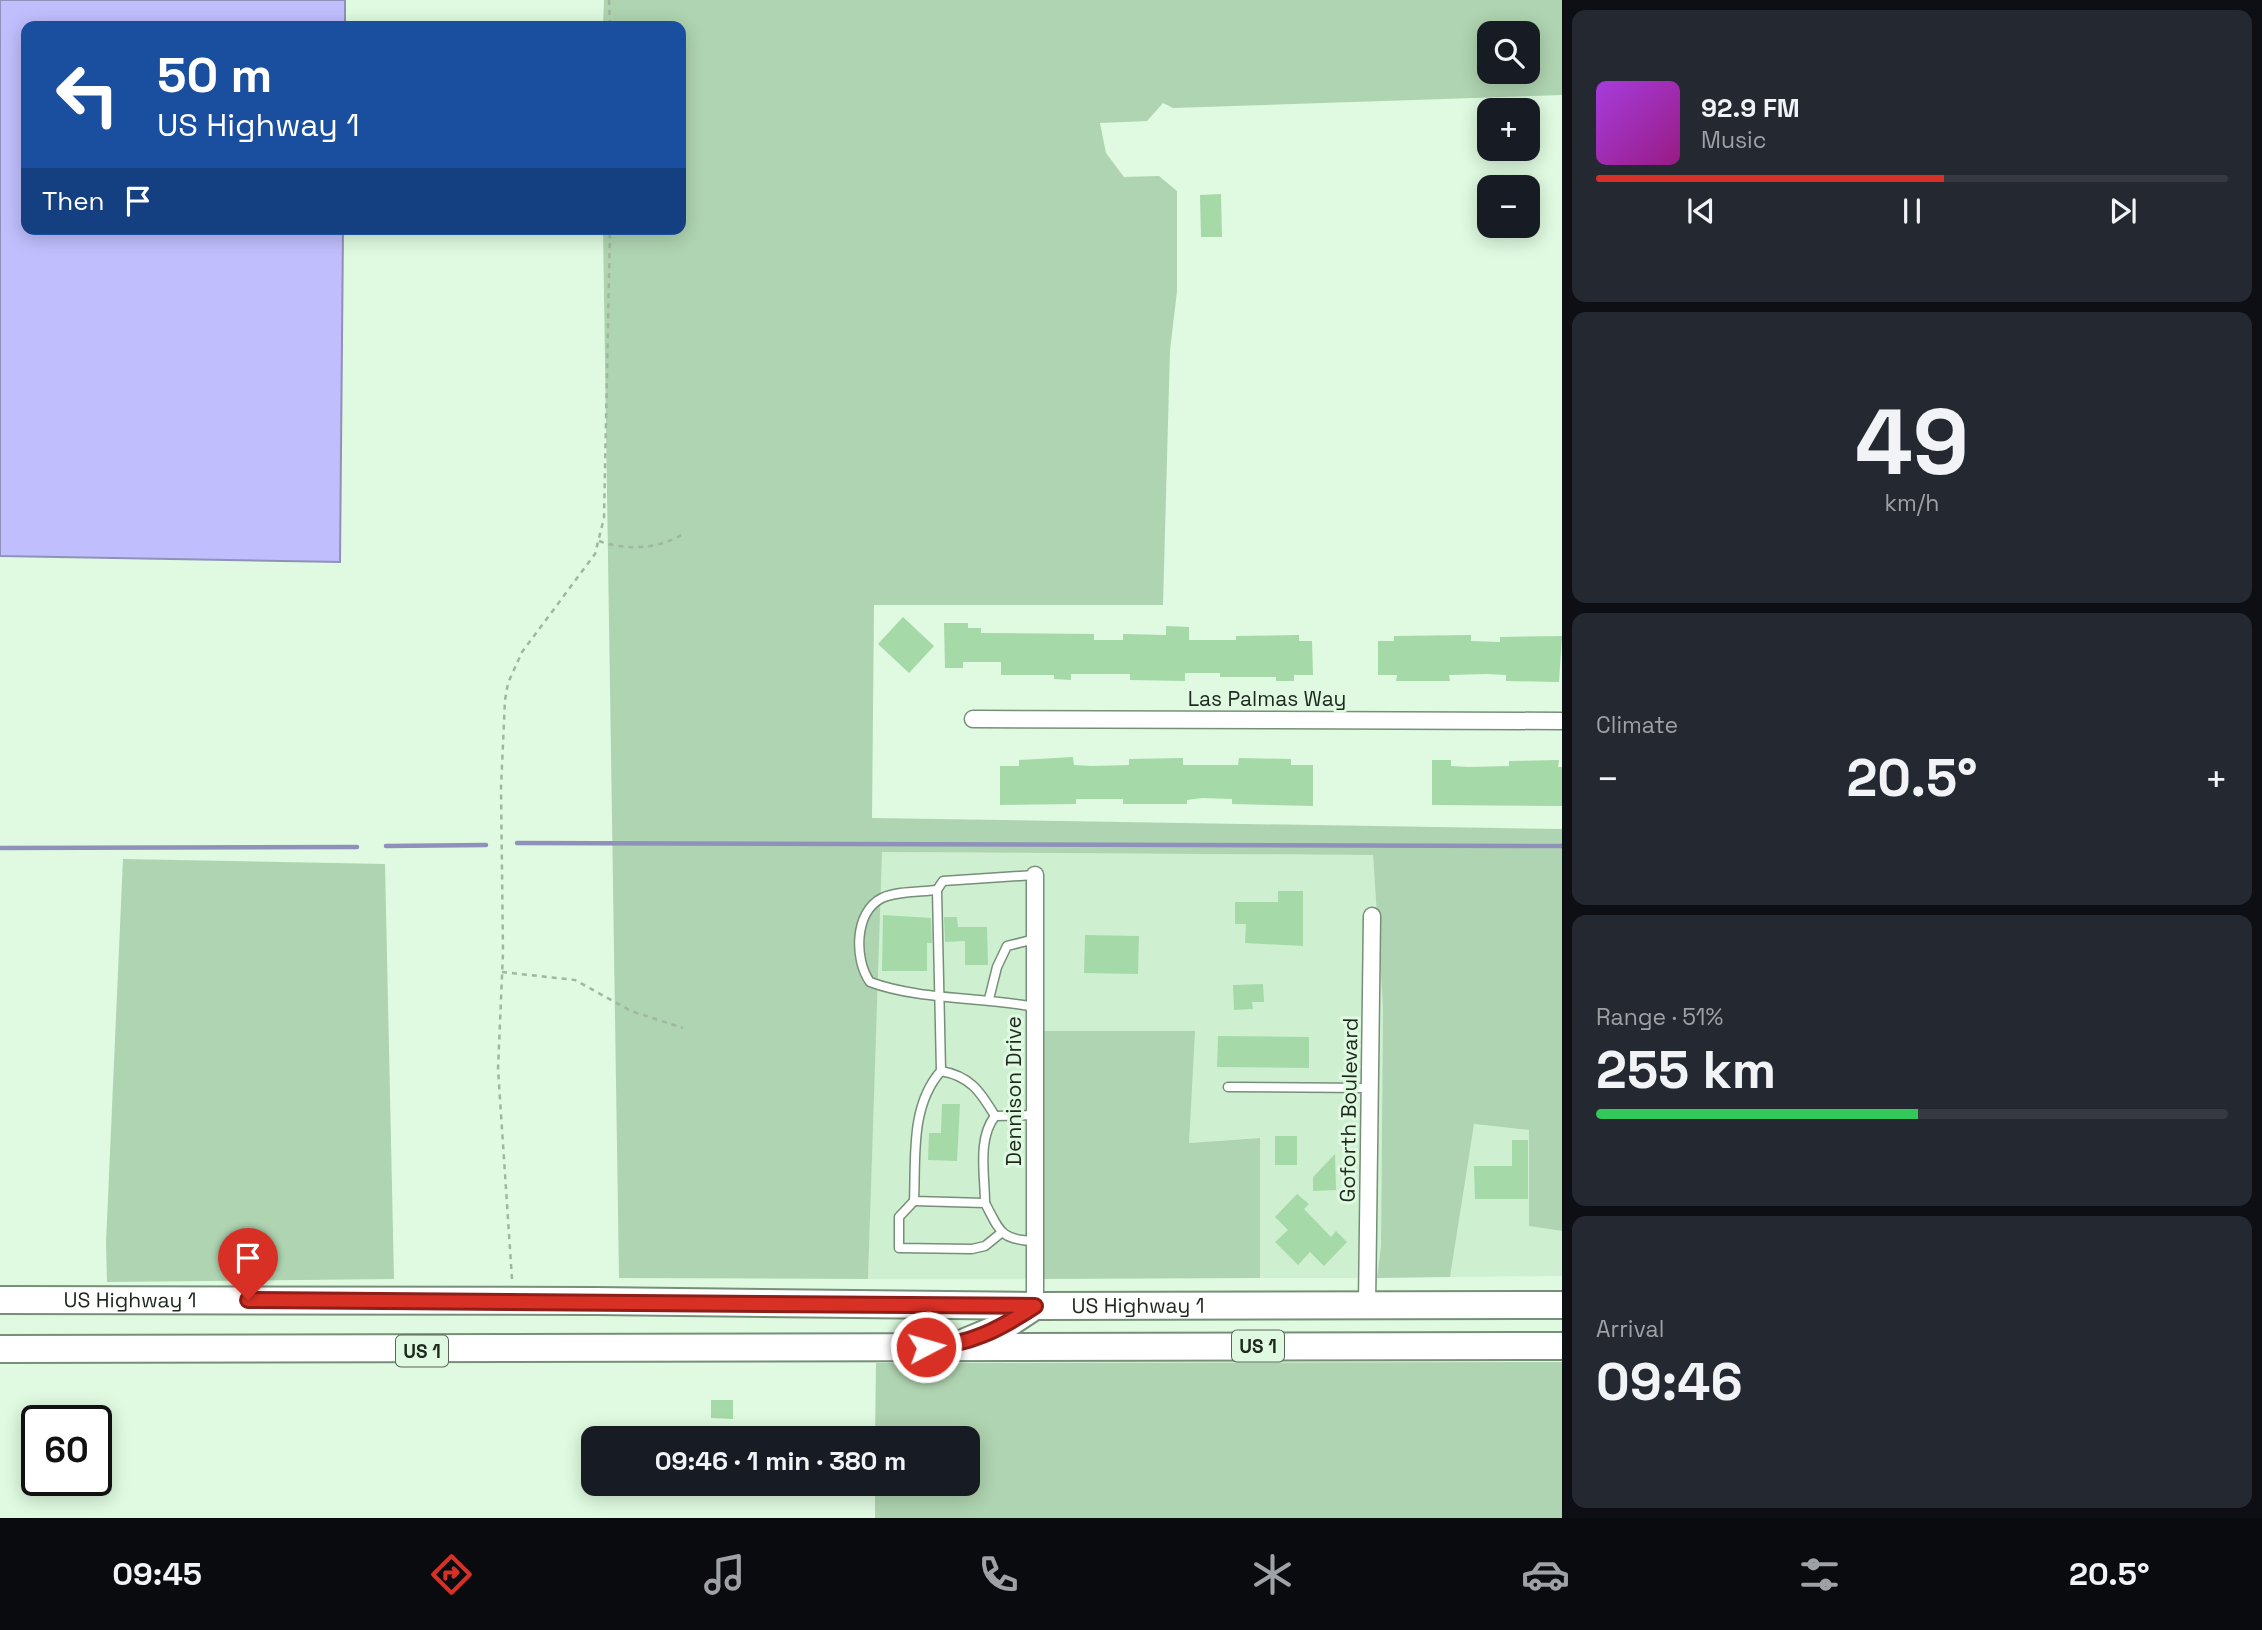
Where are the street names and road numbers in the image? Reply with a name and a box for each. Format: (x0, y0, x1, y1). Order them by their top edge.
street label: Las Palmas Way (1188, 685, 1346, 712)
street label: Dennison Drive (1000, 1016, 1027, 1166)
street label: Goforth Boulevard (1333, 1017, 1364, 1203)
street label: US Highway 1 (63, 1286, 197, 1313)
street label: US Highway 1 (1071, 1292, 1204, 1319)
road number: US 1 (1232, 1330, 1284, 1362)
road number: US 1 (396, 1336, 448, 1366)

